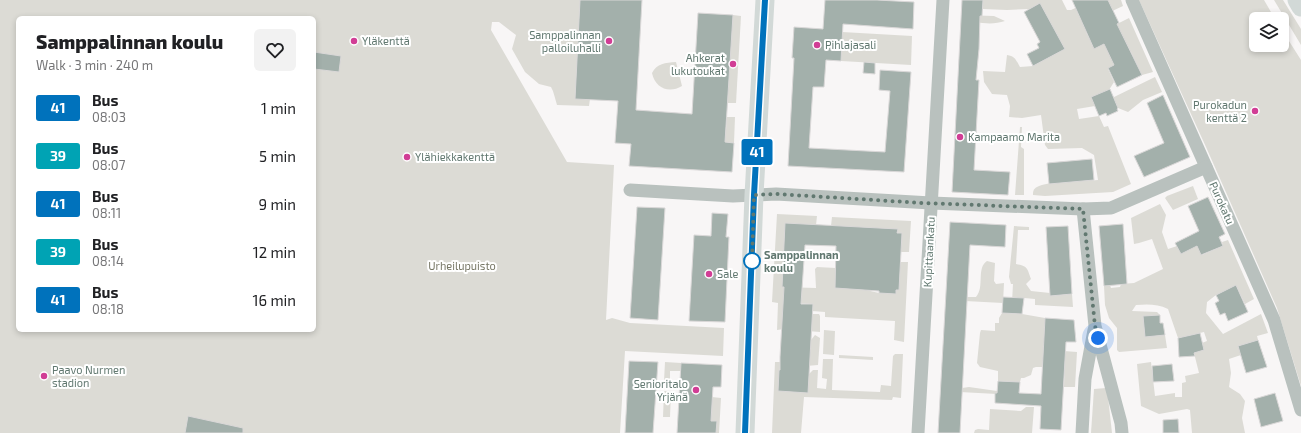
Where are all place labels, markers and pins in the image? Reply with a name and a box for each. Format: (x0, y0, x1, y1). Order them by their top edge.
place label: Samppalinnan palloiluhalli (529, 28, 601, 54)
place label: Yläkenttä (362, 34, 410, 47)
marker: Yläkenttä (349, 36, 359, 46)
marker: Samppalinnan palloiluhalli (604, 36, 614, 46)
place label: Pihlajasali (825, 38, 876, 52)
marker: Pihlajasali (812, 40, 822, 50)
place label: Ahkerat lukutoukat (671, 51, 725, 77)
marker: Ahkerat lukutoukat (728, 59, 738, 69)
place label: Purokadun kenttä 2 (1193, 98, 1247, 124)
marker: Purokadun kenttä 2 (1250, 106, 1260, 116)
place label: Kampaamo Marita (968, 130, 1060, 143)
marker: Kampaamo Marita (955, 132, 965, 142)
place label: Ylähiekkakenttä (415, 150, 495, 163)
marker: Ylähiekkakenttä (402, 152, 412, 162)
place label: Samppalinnan koulu (764, 248, 839, 274)
marker: Samppalinnan koulu (743, 252, 761, 270)
place label: Sale (717, 267, 738, 280)
marker: Sale (704, 269, 714, 279)
place label: Paavo Nurmen stadion (52, 363, 125, 389)
marker: Paavo Nurmen stadion (39, 371, 49, 381)
place label: Senioritalo Yrjänä (634, 377, 688, 404)
marker: Senioritalo Yrjänä (691, 385, 701, 395)

